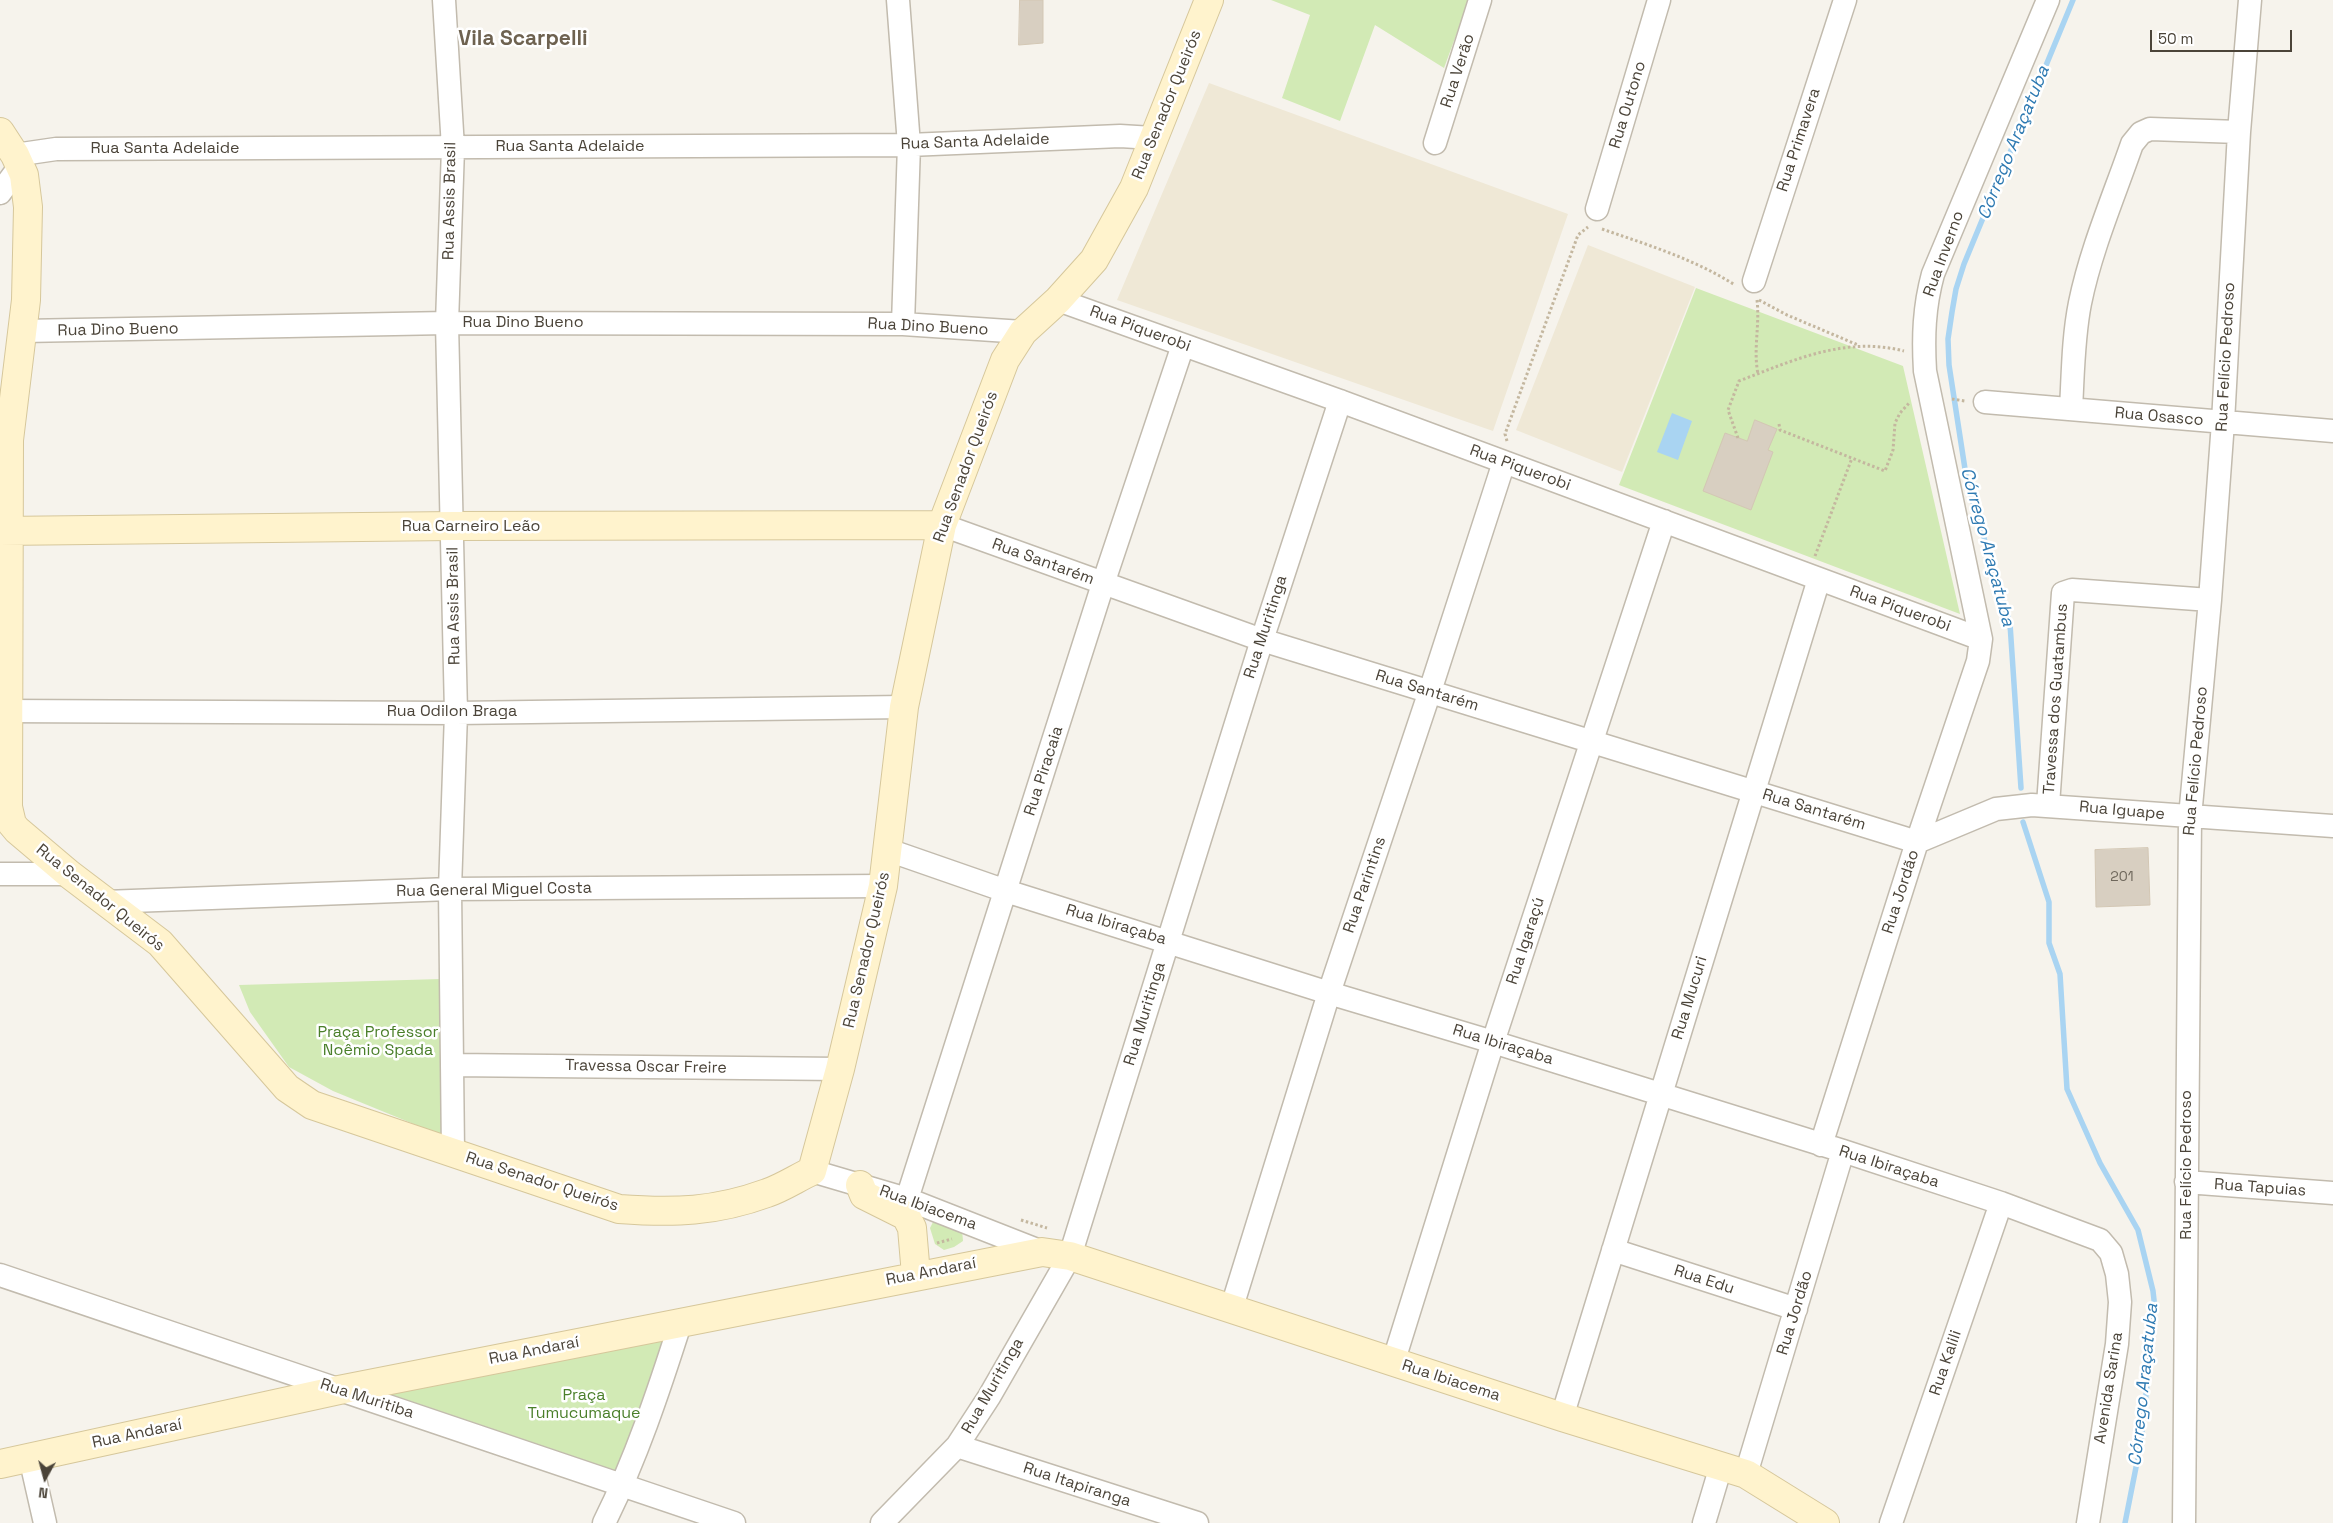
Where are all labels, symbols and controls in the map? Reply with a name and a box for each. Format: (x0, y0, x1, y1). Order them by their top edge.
scale bar (2153, 20, 2296, 52)
district label: Vila Scarpelli (458, 26, 588, 52)
street label: Rua Senador Queirós (1128, 27, 1206, 183)
text: 50 m (2158, 29, 2193, 48)
street label: Rua Verão (1437, 32, 1479, 110)
street label: Rua Outono (1606, 59, 1650, 151)
water label: Córrego Araçatuba (1973, 63, 2055, 223)
street label: Rua Primavera (1773, 86, 1825, 194)
street label: Rua Santa Adelaide (900, 130, 1050, 154)
street label: Rua Santa Adelaide (495, 137, 645, 157)
street label: Rua Santa Adelaide (90, 139, 240, 159)
street label: Rua Assis Brasil (439, 142, 461, 260)
street label: Rua Inverno (1920, 208, 1968, 300)
street label: Rua Felício Pedroso (2212, 282, 2240, 432)
street label: Rua Piquerobi (1087, 302, 1193, 356)
street label: Rua Dino Bueno (462, 313, 584, 333)
street label: Rua Dino Bueno (867, 314, 989, 340)
street label: Rua Dino Bueno (57, 319, 179, 341)
street label: Rua Senador Queirós (930, 389, 1002, 545)
street label: Rua Osasco (2114, 404, 2204, 430)
street label: Rua Piquerobi (1467, 441, 1573, 495)
water label: Córrego Araçatuba (1955, 465, 2019, 629)
street label: Rua Carneiro Leão (402, 517, 540, 537)
street label: Rua Santarém (989, 535, 1097, 589)
street label: Rua Assis Brasil (443, 547, 465, 665)
street label: Rua Muritinga (1240, 573, 1292, 681)
street label: Rua Piquerobi (1847, 582, 1953, 636)
street label: Travessa dos Guatambus (2040, 603, 2072, 795)
street label: Rua Santarém (1373, 666, 1481, 716)
street label: Rua Felício Pedroso (2180, 686, 2212, 836)
street label: Rua Odilon Braga (387, 702, 517, 722)
street label: Rua Piracaia (1020, 724, 1068, 818)
street label: Rua Santarém (1760, 785, 1868, 835)
street label: Rua Iguape (2078, 798, 2166, 824)
street label: Rua Parintins (1339, 834, 1391, 936)
street label: Rua Senador Queirós (32, 840, 168, 956)
street label: Rua Jordão (1878, 848, 1924, 936)
house number: 201 (2110, 869, 2134, 885)
street label: Rua Senador Queirós (840, 870, 894, 1030)
street label: Rua General Miguel Costa (396, 879, 592, 901)
street label: Rua Igaraçú (1503, 895, 1549, 987)
street label: Rua Ibiraçaba (1063, 901, 1169, 949)
street label: Rua Mucuri (1668, 954, 1712, 1042)
street label: Rua Muritinga (1120, 960, 1170, 1068)
street label: Rua Ibiraçaba (1450, 1021, 1556, 1069)
park label: Praça Professor Noêmio Spada (317, 1023, 439, 1061)
street label: Travessa Oscar Freire (565, 1056, 727, 1078)
street label: Rua Felício Pedroso (2177, 1090, 2197, 1240)
street label: Rua Ibiraçaba (1836, 1142, 1942, 1192)
street label: Rua Senador Queirós (463, 1148, 621, 1216)
street label: Rua Tapuias (2213, 1175, 2307, 1201)
street label: Rua Ibiacema (877, 1181, 979, 1235)
street label: Rua Andaraí (884, 1254, 978, 1290)
street label: Rua Edu (1671, 1261, 1737, 1299)
street label: Rua Jordão (1773, 1269, 1817, 1357)
water label: Córrego Araçatuba (2125, 1303, 2163, 1467)
street label: Rua Kalili (1926, 1328, 1966, 1398)
street label: Avenida Sarina (2091, 1331, 2127, 1445)
street label: Rua Andaraí (487, 1333, 581, 1369)
street label: Rua Muritinga (958, 1335, 1028, 1437)
street label: Rua Ibiacema (1399, 1356, 1503, 1406)
street label: Rua Muritiba (318, 1375, 416, 1423)
park label: Praça Tumucumaque (527, 1386, 641, 1424)
street label: Rua Andaraí (90, 1415, 184, 1453)
north arrow (20, 1453, 70, 1503)
street label: Rua Itapiranga (1021, 1459, 1133, 1511)
text: N (37, 1483, 49, 1502)

